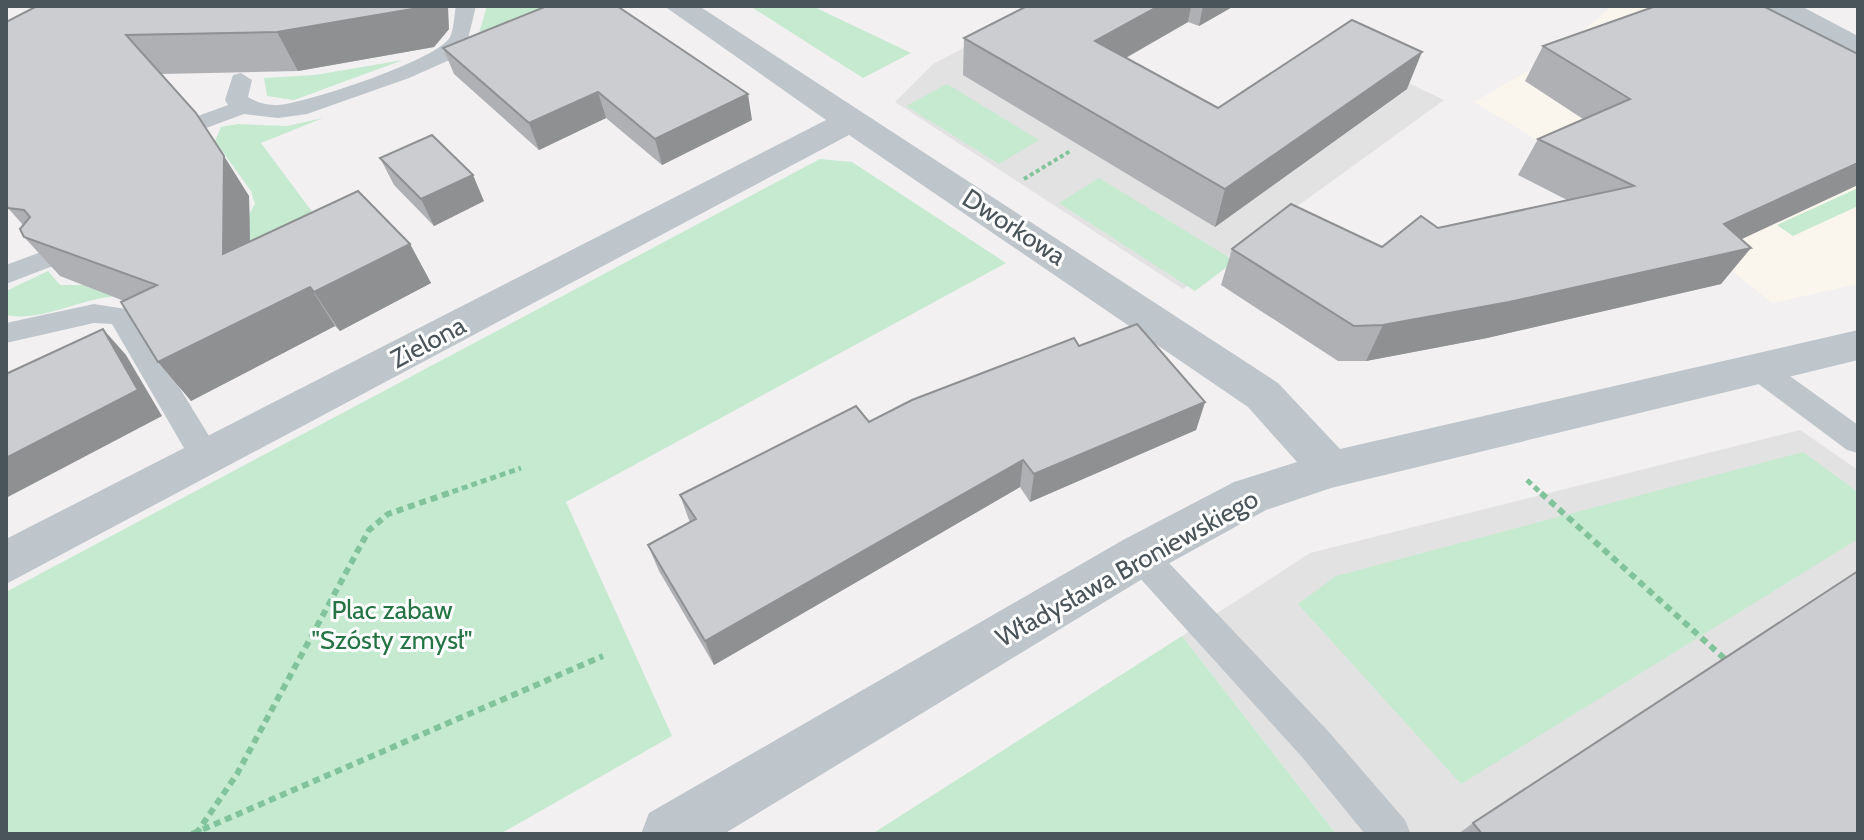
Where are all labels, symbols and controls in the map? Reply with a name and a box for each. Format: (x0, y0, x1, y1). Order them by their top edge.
street label: Dworkowa (956, 182, 1072, 272)
street label: Zielona (385, 309, 471, 375)
street label: Władysława Broniewskiego (990, 482, 1264, 654)
park label: Plac zabaw "Szósty zmysł" (312, 594, 473, 656)

